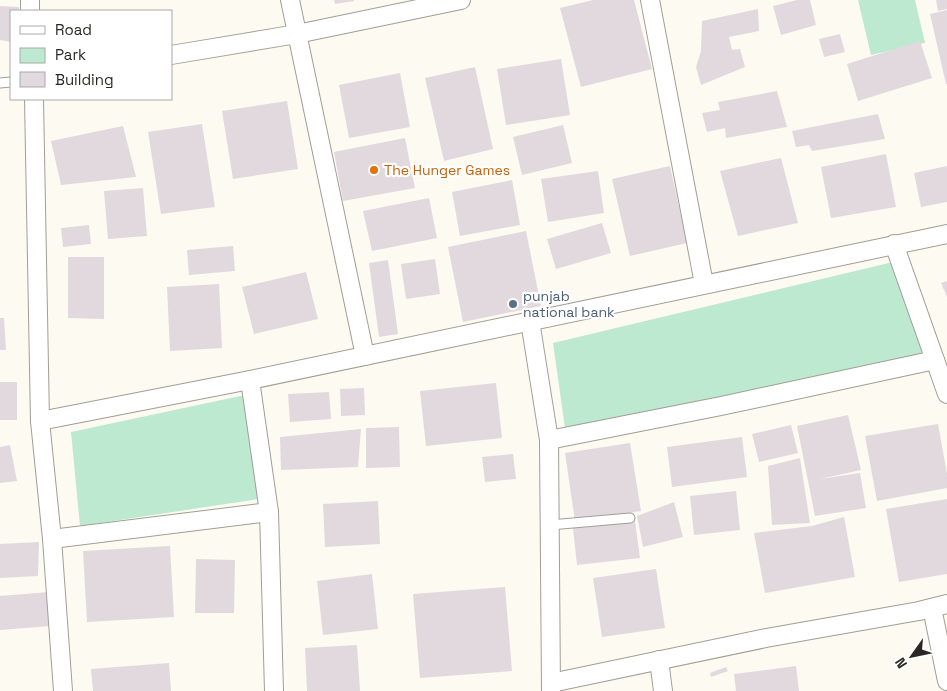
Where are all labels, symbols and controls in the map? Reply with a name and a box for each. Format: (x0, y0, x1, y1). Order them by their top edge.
legend (10, 10, 172, 100)
text: Road (55, 20, 92, 39)
text: Park (55, 45, 86, 64)
text: Building (55, 70, 114, 89)
place label: The Hunger Games (384, 161, 510, 179)
marker: The Hunger Games (368, 164, 380, 176)
place label: punjab national bank (523, 287, 615, 321)
marker: punjab national bank (507, 298, 519, 310)
north arrow (887, 631, 937, 681)
text: N (891, 654, 911, 672)

